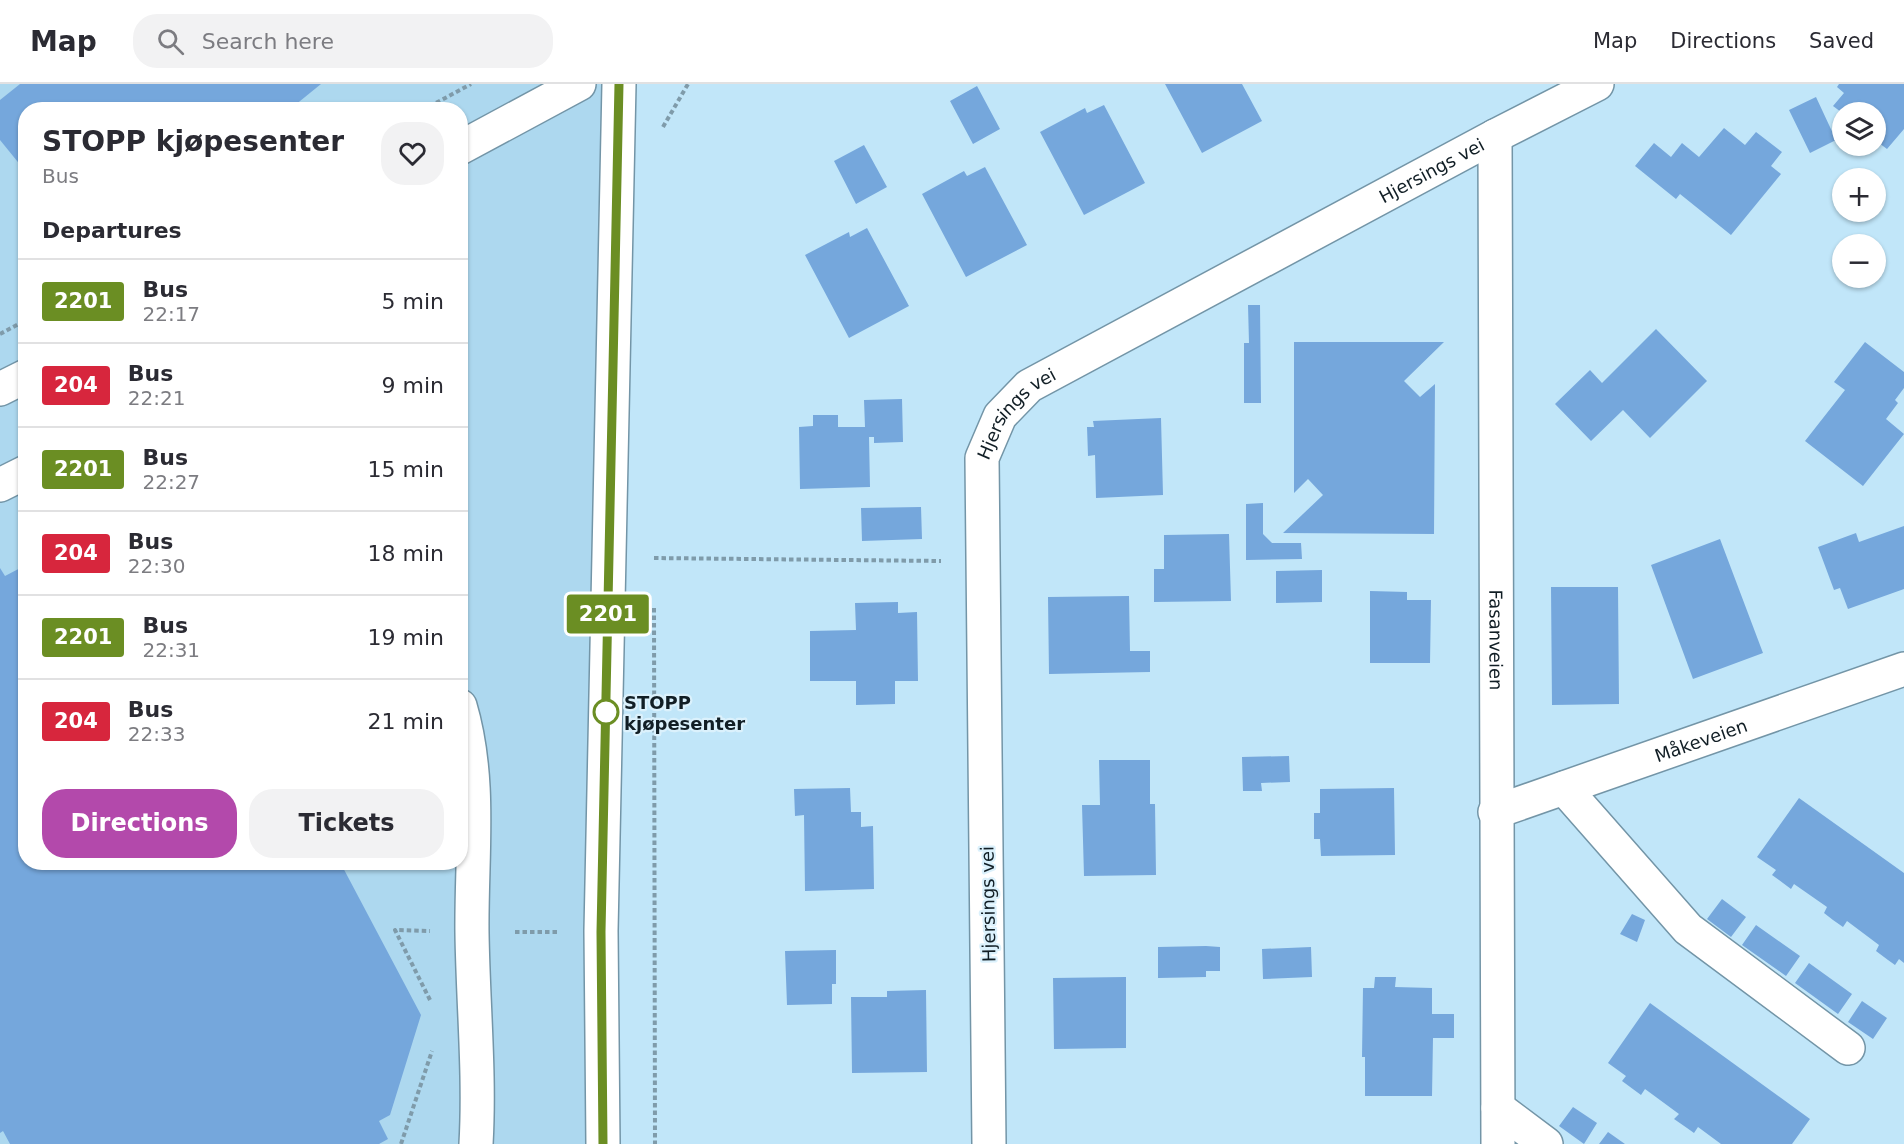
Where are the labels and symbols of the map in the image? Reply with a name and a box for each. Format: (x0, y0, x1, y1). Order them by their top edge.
street label: Hjersings vei (1375, 133, 1487, 207)
street label: Hjersings vei (972, 363, 1059, 462)
street label: Fasanveien (1486, 590, 1507, 690)
line badge: 2201 (566, 594, 650, 634)
place label: STOPP kjøpesenter (624, 692, 745, 734)
marker: STOPP kjøpesenter (593, 699, 619, 725)
street label: Måkeveien (1652, 714, 1750, 766)
street label: Hjersings vei (976, 846, 1000, 962)

